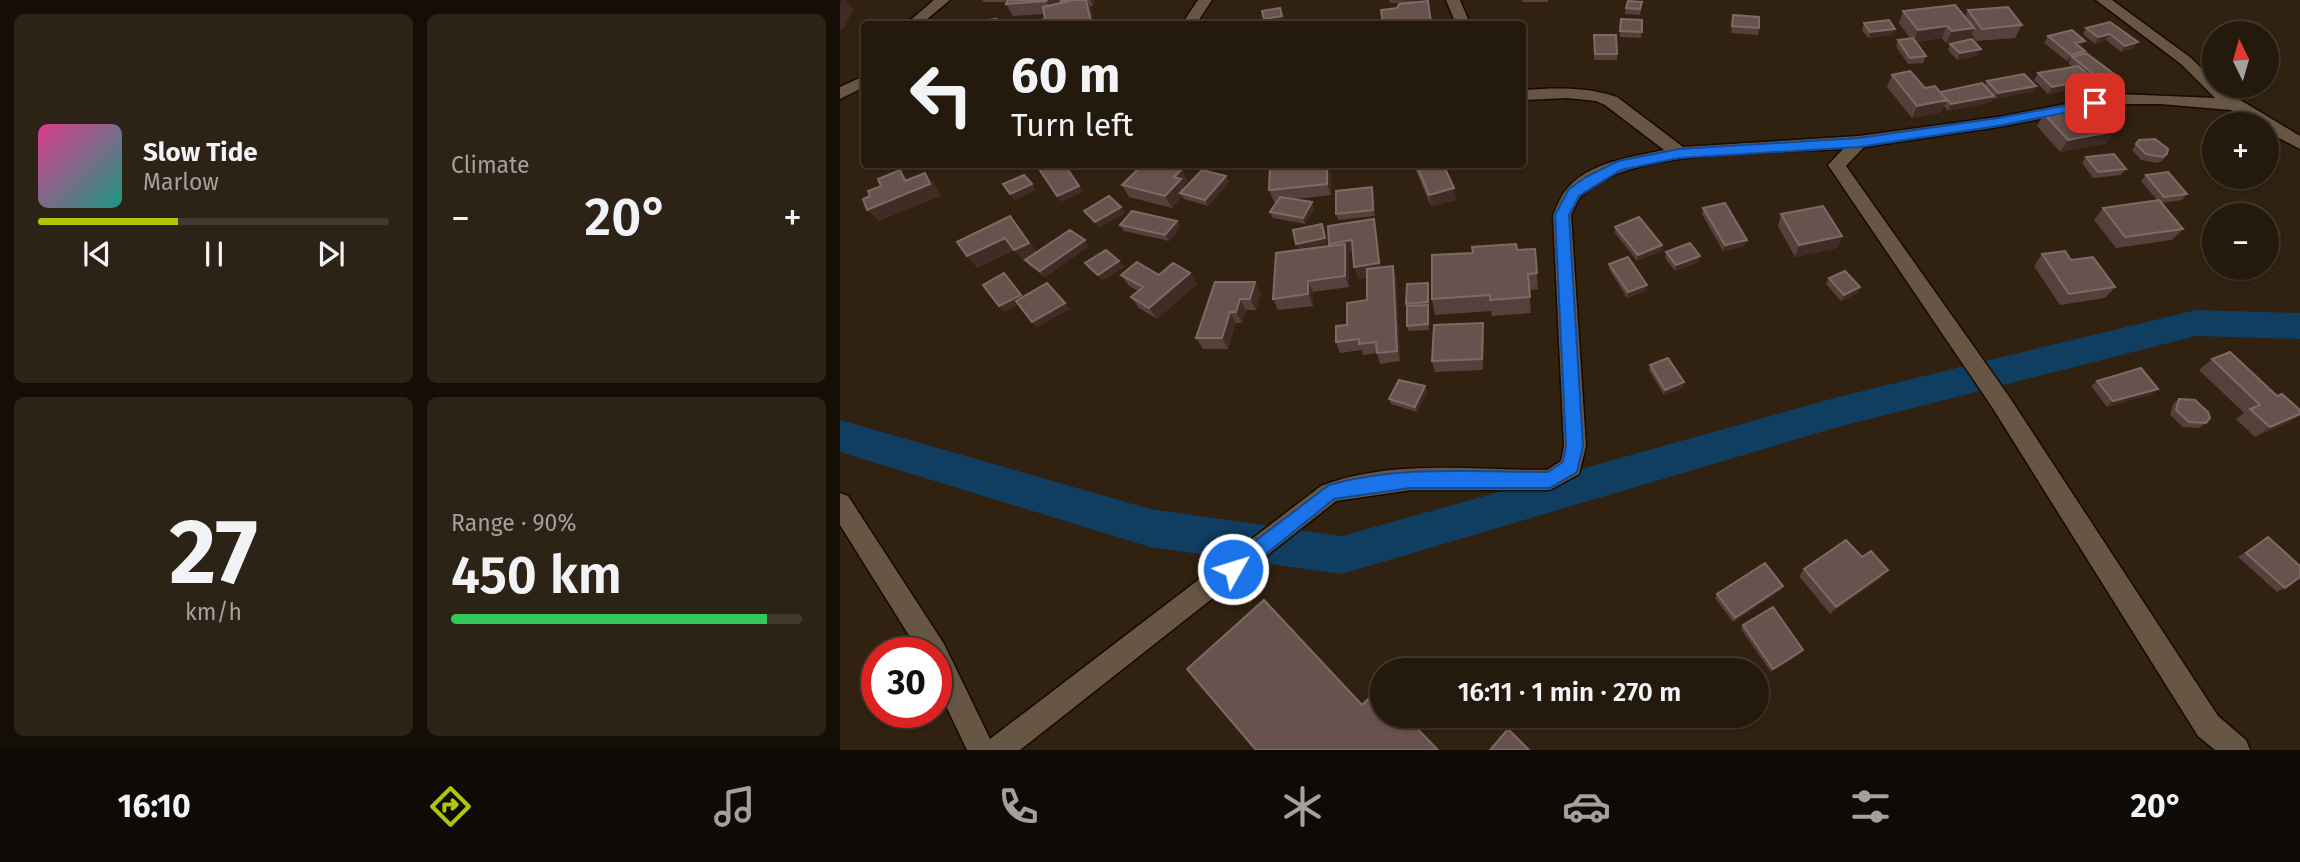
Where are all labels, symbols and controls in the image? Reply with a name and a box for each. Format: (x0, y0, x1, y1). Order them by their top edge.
north arrow (2202, 21, 2278, 98)
map controls (2202, 21, 2279, 280)
text: 60 m (1011, 46, 1120, 105)
icon: left (896, 49, 987, 140)
pin (2065, 73, 2125, 133)
icon: arrive (2076, 84, 2114, 122)
text: Turn left (1011, 106, 1133, 144)
button: + (2202, 112, 2279, 189)
text: Slow Tide (143, 137, 258, 168)
text: Climate (451, 151, 530, 179)
text: Marlow (143, 168, 219, 196)
text: 20° (585, 186, 668, 249)
text: − (451, 195, 470, 241)
text: + (783, 195, 802, 241)
button: − (2202, 203, 2279, 280)
icon: previous (78, 235, 116, 273)
icon: pause (195, 235, 233, 273)
icon: next (312, 235, 350, 273)
text: 27 (169, 498, 258, 607)
text: Range · 90% (451, 509, 576, 537)
position arrow (1196, 532, 1270, 606)
text: 450 km (451, 544, 622, 607)
text: km/h (185, 598, 242, 626)
speed limit sign: 30 (861, 637, 952, 728)
text: 16:11 · 1 min · 270 m (1458, 677, 1681, 708)
icon: directions (426, 782, 475, 831)
icon: music (710, 782, 759, 831)
icon: phone (994, 782, 1043, 831)
icon: climate (1278, 782, 1327, 831)
icon: car (1562, 782, 1611, 831)
icon: filters (1846, 782, 1895, 831)
text: 16:10 (118, 787, 191, 825)
text: 20° (2131, 787, 2182, 825)

